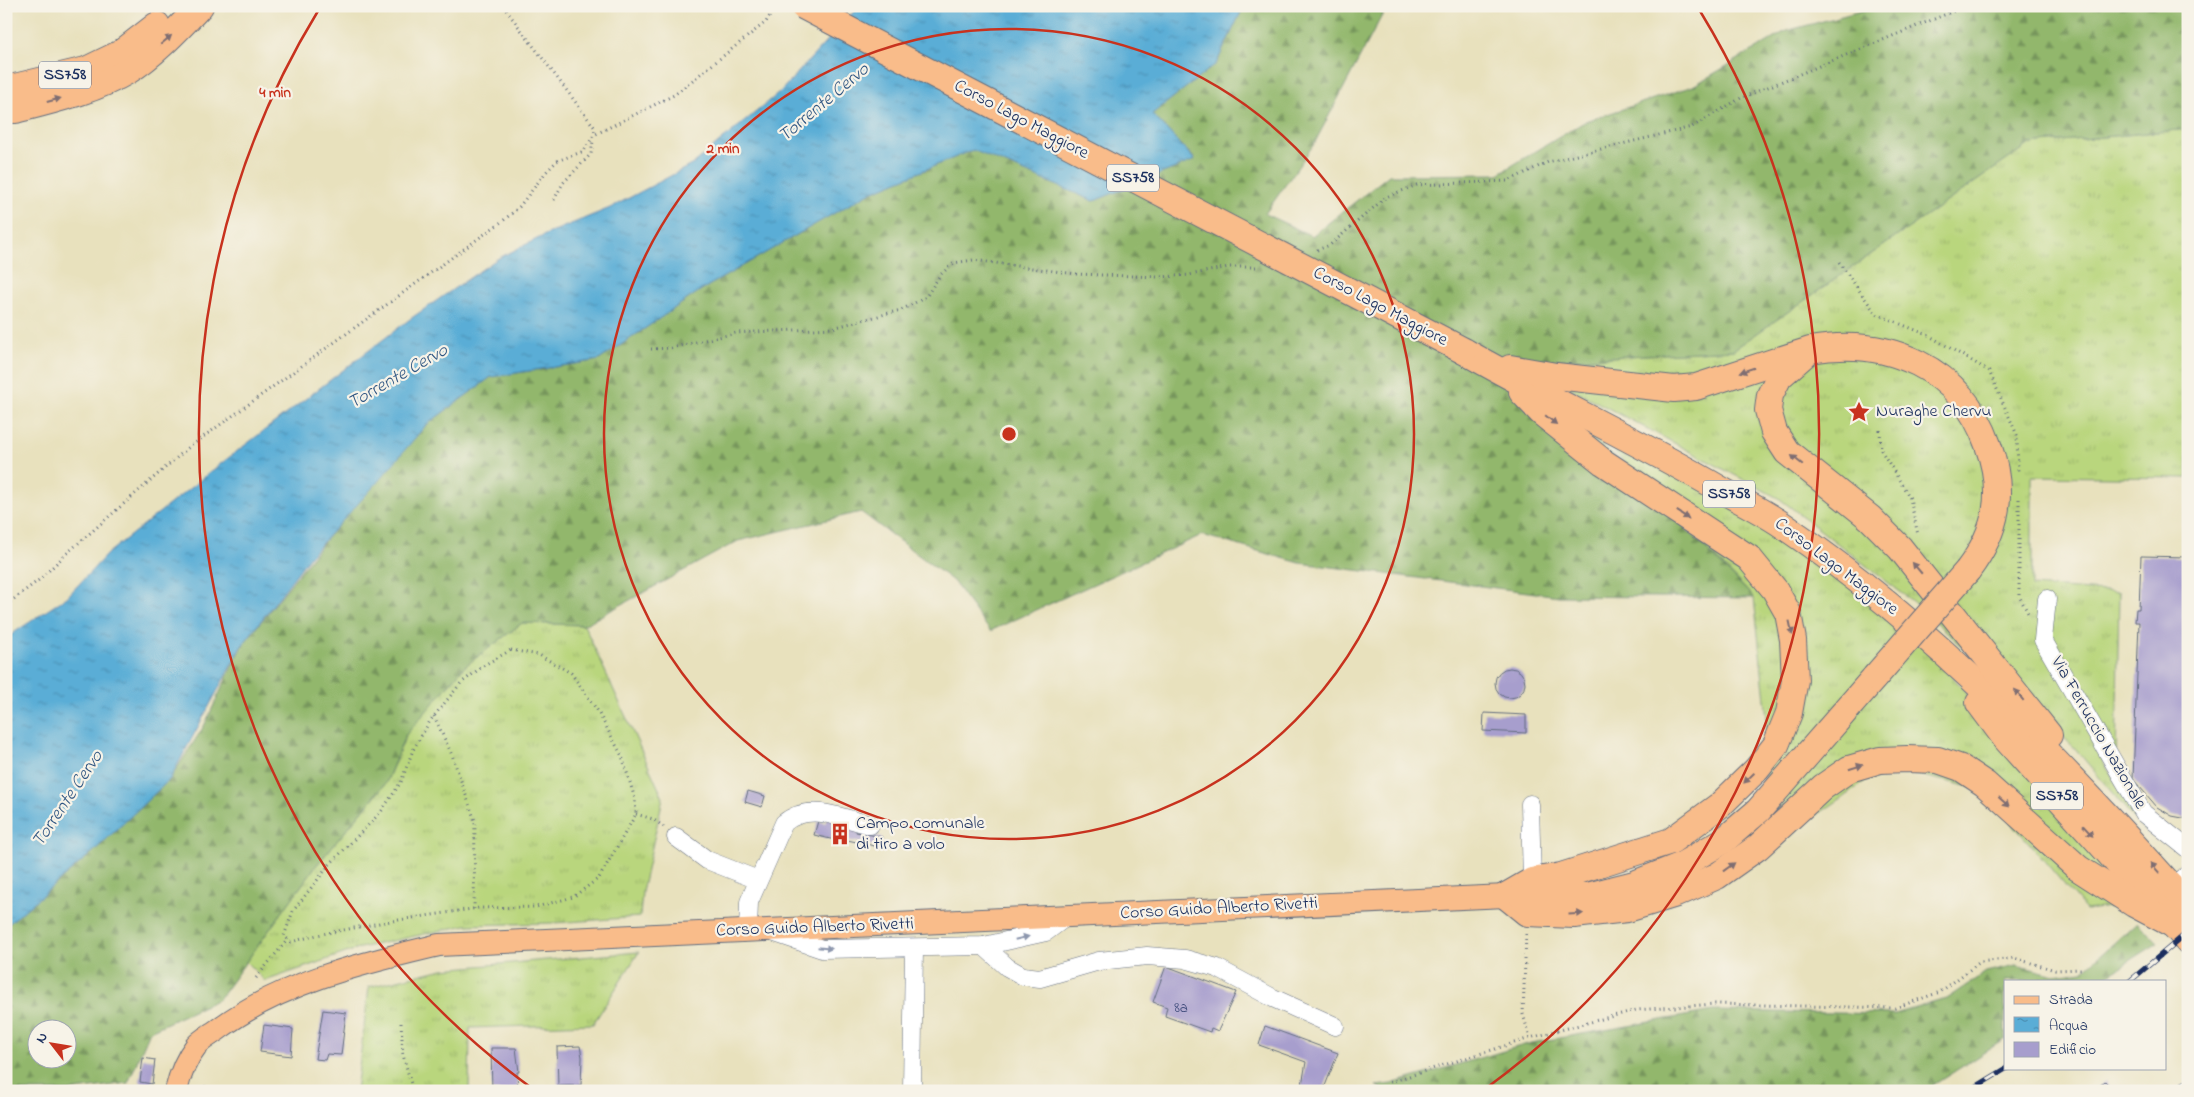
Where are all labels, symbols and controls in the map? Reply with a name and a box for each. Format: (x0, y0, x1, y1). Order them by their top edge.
one-way arrow (159, 34, 172, 45)
water label: Torrente Cervo (773, 56, 876, 149)
road number: SS758 (39, 62, 91, 88)
street label: Corso Lago Maggiore (949, 73, 1094, 168)
text: 4 min (258, 82, 291, 104)
one-way arrow (46, 96, 61, 104)
text: 2 min (706, 138, 740, 160)
road number: SS758 (1107, 164, 1159, 192)
street label: Corso Lago Maggiore (1308, 260, 1453, 355)
water label: Torrente Cervo (343, 337, 454, 417)
one-way arrow (1740, 366, 1755, 374)
place icon: Nuraghe Chervu (1846, 399, 1872, 425)
place label: Nuraghe Chervu (1876, 399, 1991, 426)
one-way arrow (1544, 414, 1557, 425)
centre of rings (1000, 425, 1018, 443)
one-way arrow (1790, 454, 1803, 465)
road number: SS758 (1703, 480, 1755, 508)
one-way arrow (1676, 510, 1689, 520)
street label: Corso Lago Maggiore (1768, 512, 1904, 624)
one-way arrow (1912, 562, 1923, 575)
one-way arrow (1787, 621, 1795, 636)
street label: Via Ferruccio Nazionale (2043, 651, 2153, 815)
one-way arrow (2013, 689, 2024, 702)
water label: Torrente Cervo (26, 744, 111, 853)
one-way arrow (1849, 763, 1864, 771)
one-way arrow (1743, 771, 1755, 783)
road number: SS758 (2031, 782, 2083, 809)
one-way arrow (1998, 796, 2011, 807)
place label: Campo comunale di tiro a volo (856, 811, 985, 858)
building icon: Campo comunale di tiro a volo (827, 821, 853, 847)
one-way arrow (2082, 824, 2094, 836)
one-way arrow (1722, 862, 1735, 873)
one-way arrow (2149, 863, 2161, 875)
street label: Corso Guido Alberto Rivetti (1120, 891, 1318, 927)
one-way arrow (1568, 910, 1584, 918)
street label: Corso Guido Alberto Rivetti (716, 912, 914, 944)
one-way arrow (1014, 934, 1029, 942)
one-way arrow (818, 945, 834, 953)
legend (2004, 980, 2166, 1070)
text: Strada (2049, 989, 2093, 1011)
house number: 8a (1174, 997, 1188, 1019)
text: Acqua (2049, 1015, 2088, 1037)
north arrow (28, 1020, 78, 1070)
text: N (31, 1029, 54, 1048)
text: Edificio (2049, 1039, 2096, 1061)

